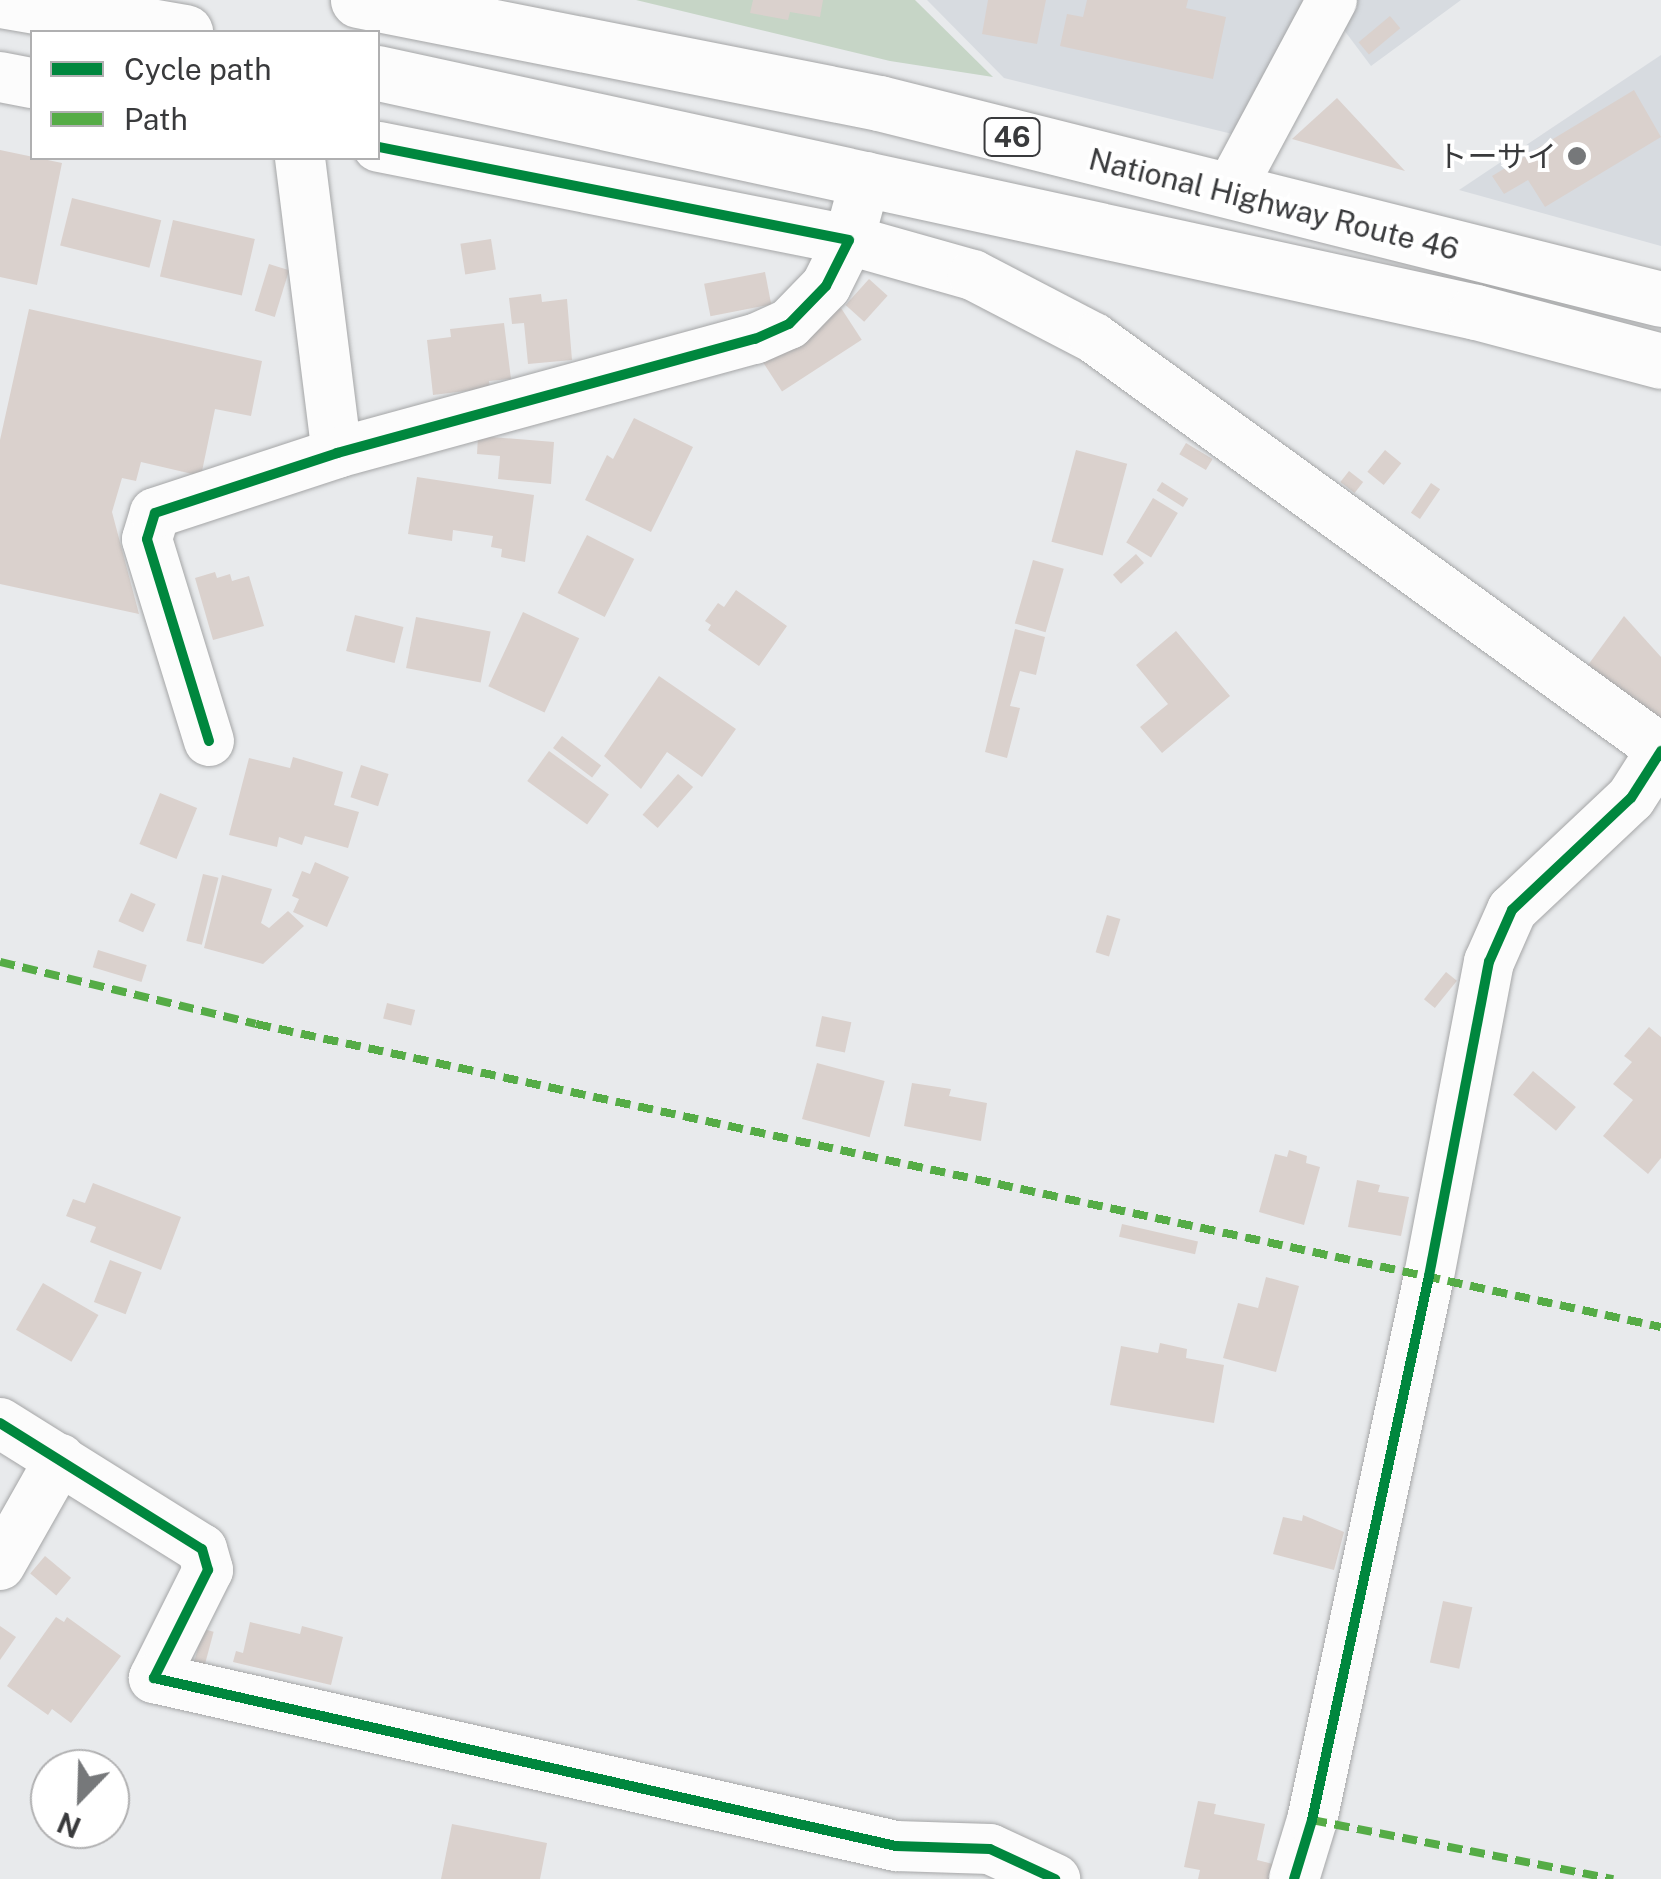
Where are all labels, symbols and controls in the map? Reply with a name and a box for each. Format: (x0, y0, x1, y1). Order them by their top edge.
legend (30, 30, 380, 160)
text: Cycle path (124, 51, 272, 87)
text: Path (124, 101, 188, 137)
road number: 46 (982, 114, 1042, 160)
place label: トーサイ (1437, 138, 1557, 174)
street label: National Highway Route 46 (1085, 141, 1463, 267)
marker: トーサイ (1566, 145, 1588, 167)
north arrow (30, 1749, 130, 1849)
text: N (52, 1806, 85, 1845)

